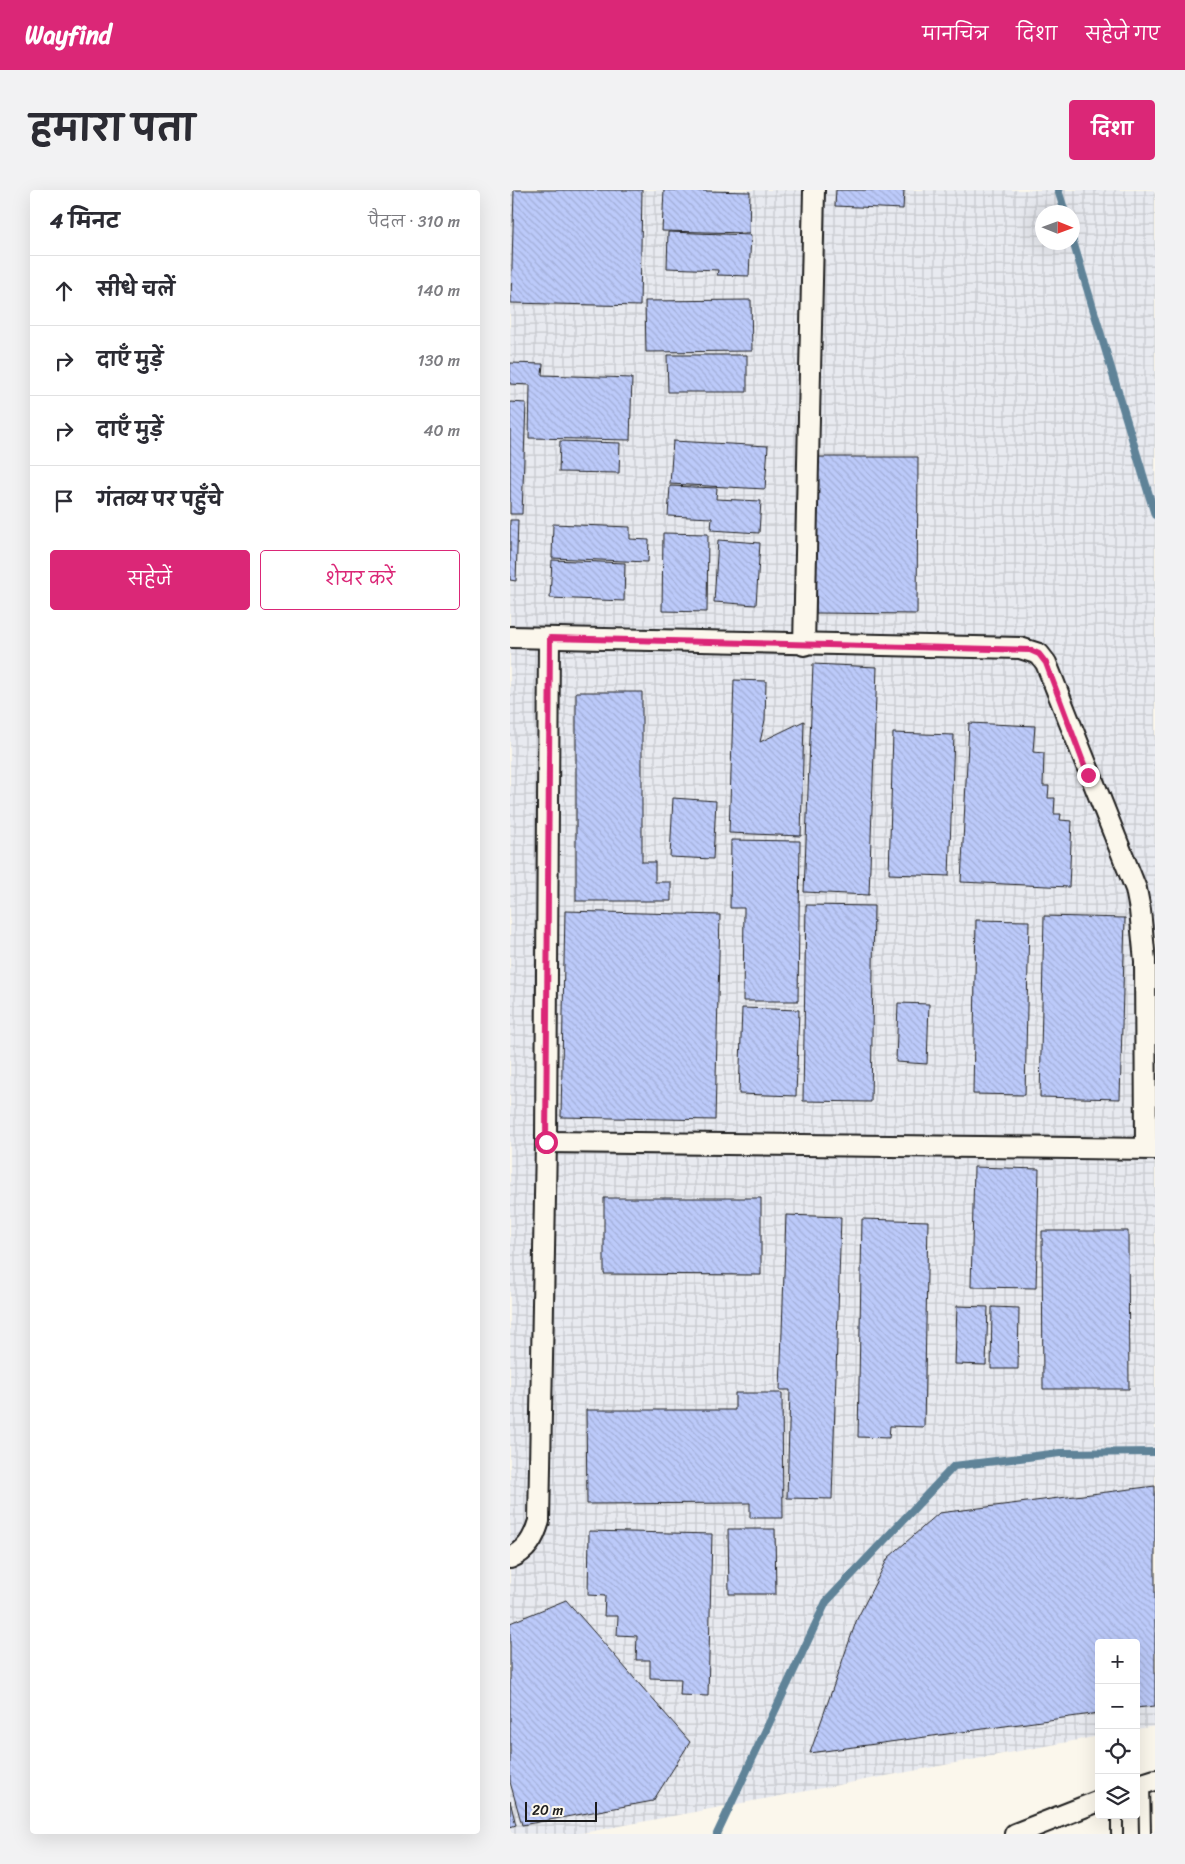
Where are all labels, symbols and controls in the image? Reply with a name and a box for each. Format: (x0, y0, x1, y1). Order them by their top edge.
text: Wayfind (25, 14, 111, 56)
text: मानचित्र (922, 18, 988, 50)
text: दिशा (1016, 18, 1057, 50)
text: सहेजे गए (1085, 18, 1160, 50)
text: हमारा पता (30, 97, 195, 159)
button: दिशा (1069, 100, 1155, 160)
text: 4 मिनट (50, 202, 120, 240)
north arrow (1035, 205, 1080, 250)
text: पैदल · 310 m (368, 207, 460, 236)
text: सीधे चलें (97, 273, 175, 306)
text: 140 m (417, 276, 460, 305)
icon: ahead (50, 277, 78, 305)
text: दाएँ मुड़ें (97, 343, 163, 376)
text: 130 m (418, 346, 460, 375)
icon: right (50, 347, 78, 375)
text: दाएँ मुड़ें (97, 413, 163, 446)
text: 40 m (423, 416, 460, 445)
icon: right (50, 417, 78, 445)
text: गंतव्य पर पहुँचे (97, 483, 222, 516)
icon: arrive (50, 487, 78, 515)
button: सहेजें (50, 550, 250, 610)
button: शेयर करें (260, 550, 460, 610)
route end (1077, 764, 1100, 787)
route start (535, 1131, 558, 1154)
map controls (1095, 1639, 1140, 1819)
button: + (1095, 1639, 1140, 1684)
button: − (1095, 1684, 1140, 1729)
button: locate (1095, 1729, 1140, 1774)
button: layers (1095, 1774, 1140, 1819)
text: 20 m (532, 1798, 563, 1823)
scale bar (525, 1799, 598, 1822)

